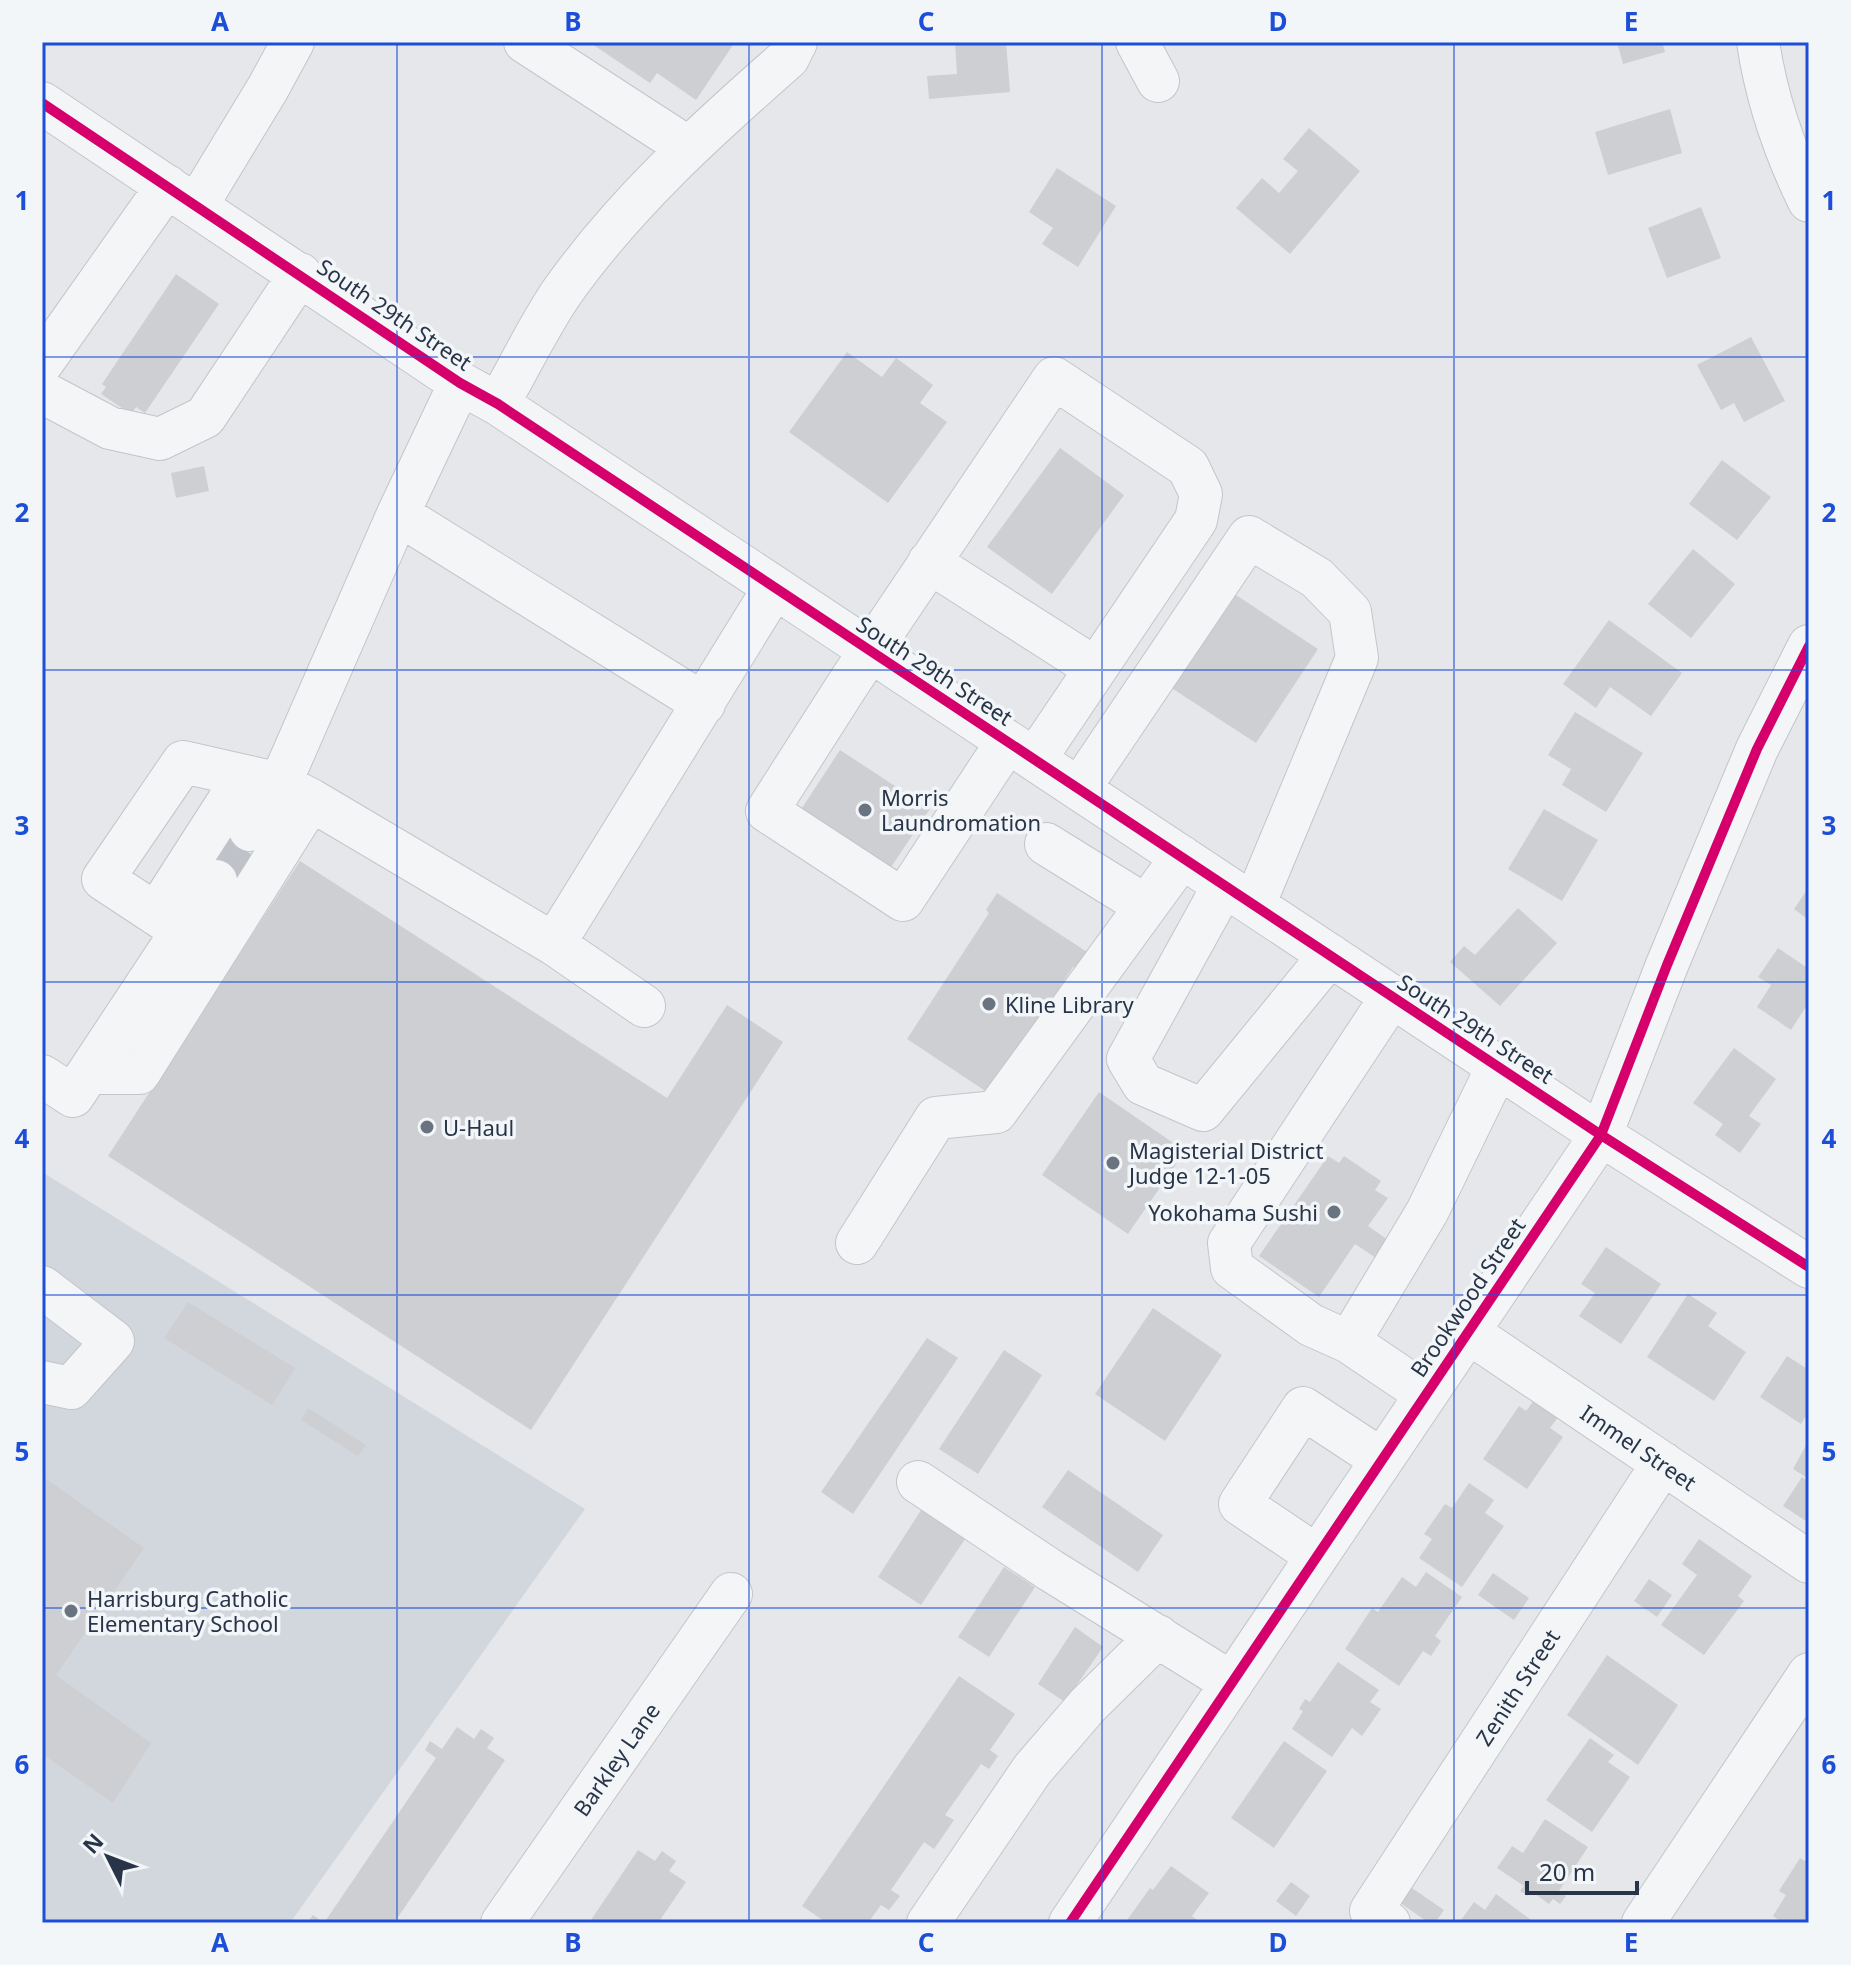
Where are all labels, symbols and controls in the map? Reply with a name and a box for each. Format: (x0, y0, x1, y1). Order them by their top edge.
text: A (211, 3, 229, 39)
text: B (564, 3, 582, 39)
text: C (918, 3, 934, 39)
text: D (1268, 3, 1288, 39)
text: E (1624, 3, 1638, 39)
text: 1 (15, 182, 29, 218)
text: 1 (1822, 182, 1836, 218)
street label: South 29th Street (312, 251, 478, 377)
text: 2 (15, 494, 30, 530)
text: 2 (1822, 494, 1837, 530)
street label: South 29th Street (851, 608, 1019, 732)
place label: Morris Laundromation (881, 782, 1041, 837)
marker: Morris Laundromation (856, 801, 874, 819)
text: 3 (15, 807, 29, 843)
text: 3 (1822, 807, 1836, 843)
street label: South 29th Street (1392, 966, 1560, 1090)
place label: Kline Library (1005, 989, 1135, 1019)
marker: Kline Library (980, 995, 998, 1013)
place label: U-Haul (443, 1112, 514, 1142)
marker: U-Haul (418, 1118, 436, 1136)
text: 4 (15, 1120, 30, 1156)
text: 4 (1822, 1120, 1837, 1156)
place label: Magisterial District Judge 12-1-05 (1127, 1135, 1323, 1190)
marker: Magisterial District Judge 12-1-05 (1104, 1154, 1122, 1172)
place label: Yokohama Sushi (1148, 1197, 1318, 1227)
marker: Yokohama Sushi (1325, 1203, 1343, 1221)
street label: Brookwood Street (1403, 1212, 1531, 1382)
street label: Immel Street (1575, 1397, 1703, 1497)
text: 5 (15, 1433, 29, 1469)
text: 5 (1822, 1433, 1836, 1469)
place label: Harrisburg Catholic Elementary School (87, 1583, 288, 1638)
marker: Harrisburg Catholic Elementary School (62, 1602, 80, 1620)
street label: Zenith Street (1468, 1623, 1566, 1751)
street label: Barkley Lane (566, 1696, 666, 1822)
text: 6 (15, 1746, 30, 1782)
text: 6 (1822, 1746, 1837, 1782)
north arrow (68, 1817, 148, 1897)
text: N (75, 1826, 110, 1860)
scale bar (1527, 1845, 1637, 1895)
text: 20 m (1539, 1855, 1595, 1888)
text: A (211, 1924, 229, 1960)
text: B (564, 1924, 582, 1960)
text: C (918, 1924, 934, 1960)
text: D (1268, 1924, 1288, 1960)
text: E (1624, 1924, 1638, 1960)

